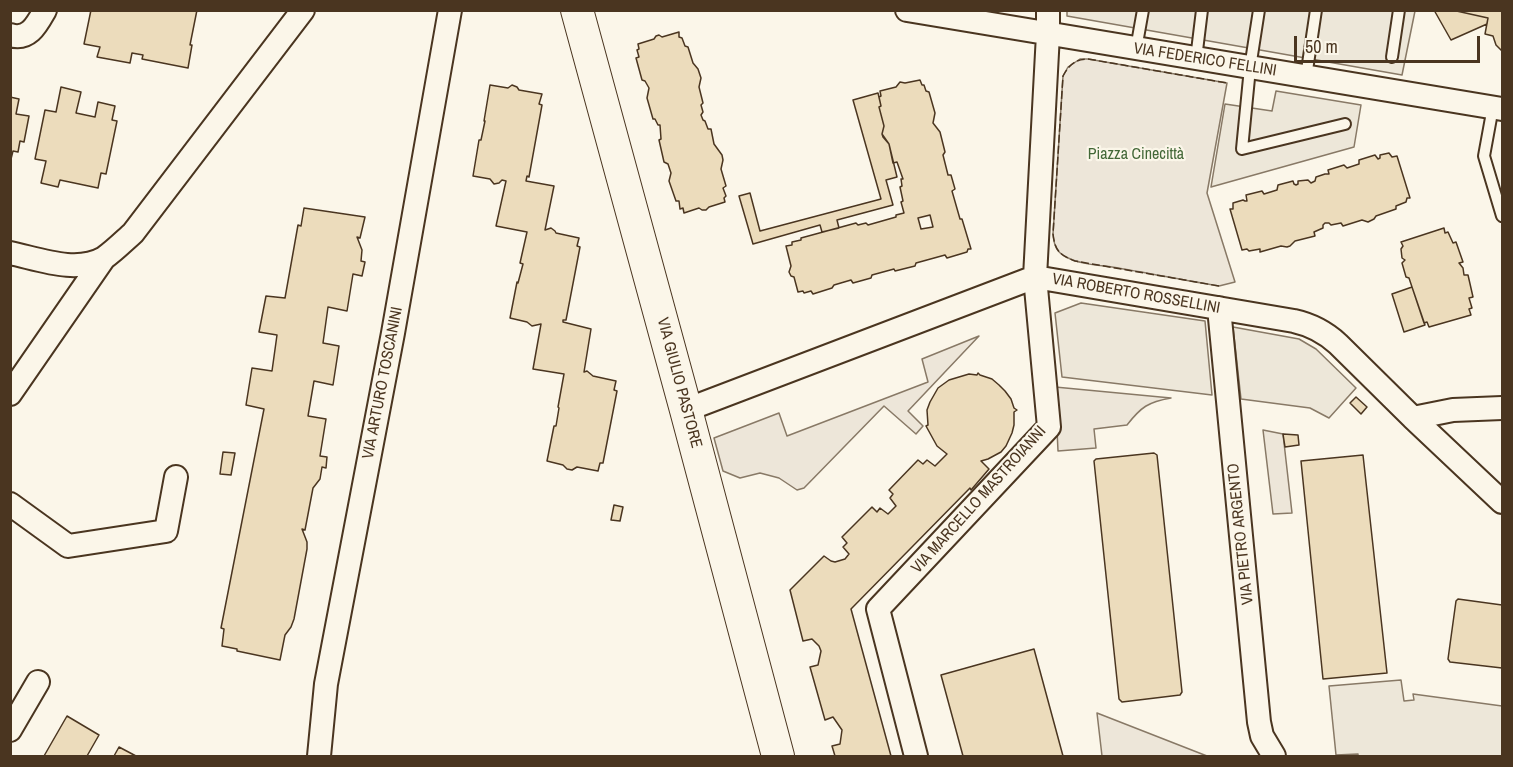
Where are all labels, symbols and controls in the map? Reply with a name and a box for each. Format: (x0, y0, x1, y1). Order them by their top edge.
scale bar (1297, 24, 1483, 62)
text: 50 m (1305, 34, 1338, 59)
street label: VIA FEDERICO FELLINI (1132, 39, 1278, 81)
park label: Piazza Cinecittà (1088, 145, 1184, 165)
street label: VIA ROBERTO ROSSELLINI (1051, 270, 1221, 318)
street label: VIA ARTURO TOSCANINI (359, 305, 407, 461)
street label: VIA GIULIO PASTORE (652, 316, 706, 450)
street label: VIA MARCELLO MASTROIANNI (908, 422, 1050, 578)
street label: VIA PIETRO ARGENTO (1224, 462, 1258, 606)

